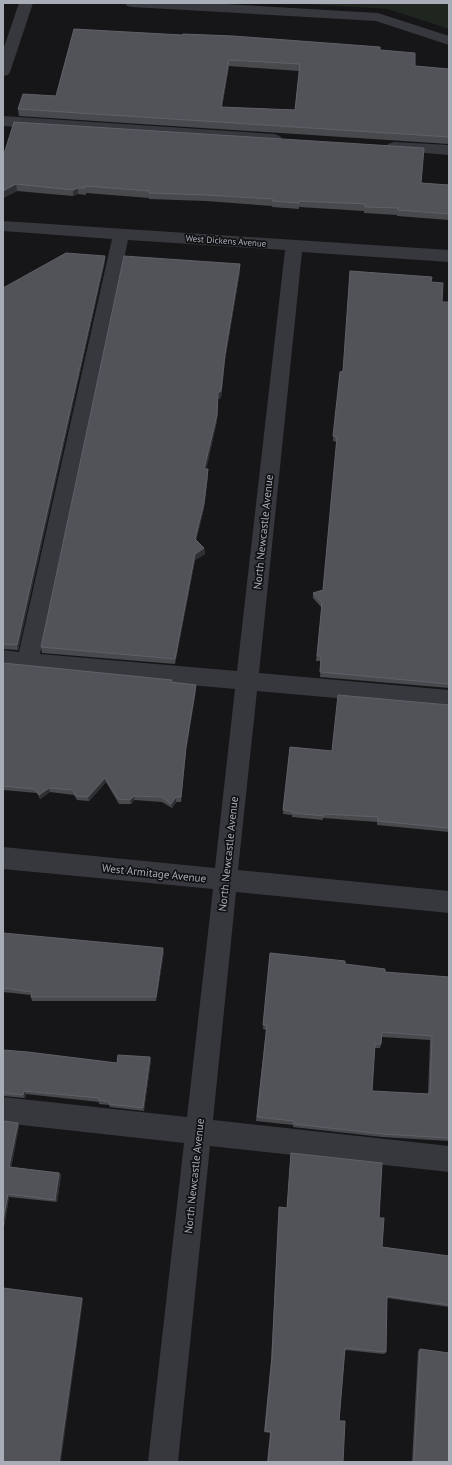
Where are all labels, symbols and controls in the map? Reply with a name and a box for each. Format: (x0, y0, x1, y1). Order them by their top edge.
street label: West Dickens Avenue (185, 232, 267, 249)
street label: North Newcastle Avenue (250, 473, 276, 590)
street label: North Newcastle Avenue (215, 795, 241, 912)
street label: West Armitage Avenue (101, 861, 207, 885)
street label: North Newcastle Avenue (181, 1117, 207, 1234)

